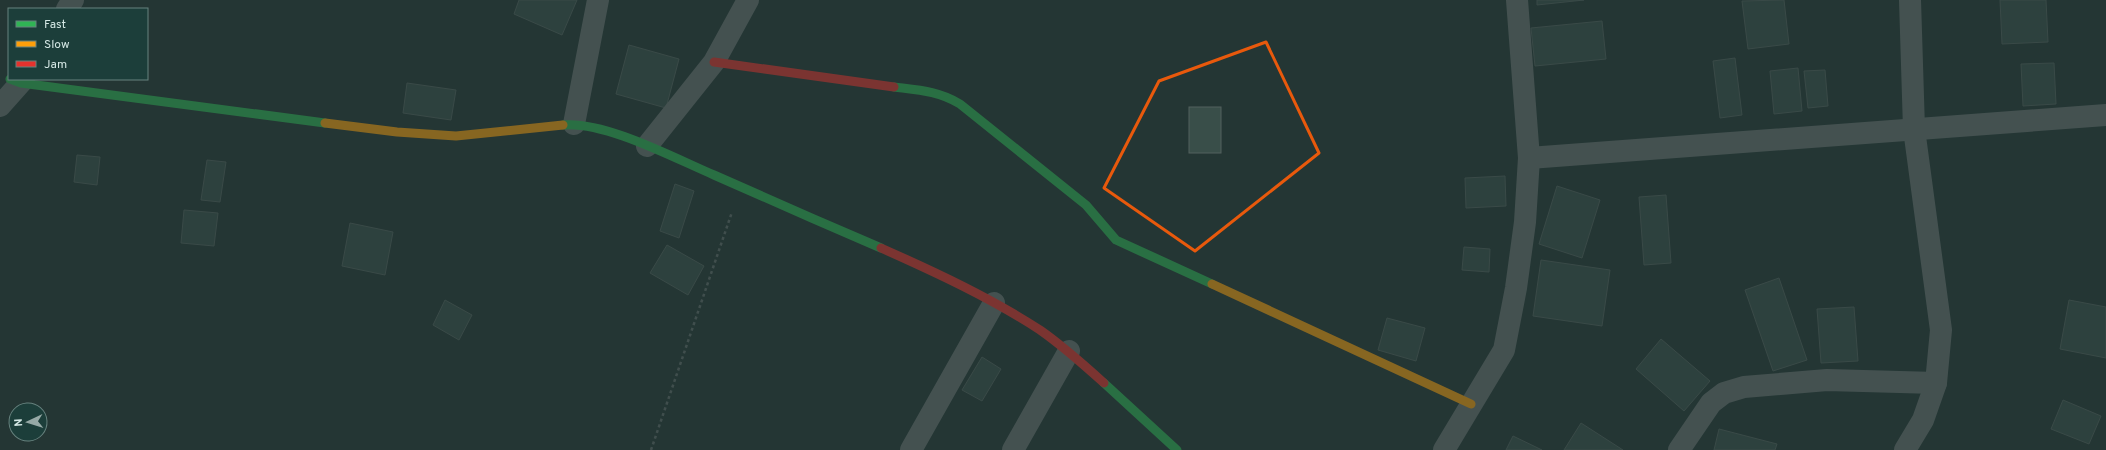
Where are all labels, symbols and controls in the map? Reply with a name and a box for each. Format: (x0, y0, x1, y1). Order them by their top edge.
legend (8, 8, 148, 80)
text: Fast (44, 17, 66, 33)
text: Slow (44, 37, 70, 53)
text: Jam (44, 57, 67, 73)
north arrow (8, 402, 48, 442)
text: N (12, 418, 26, 427)

